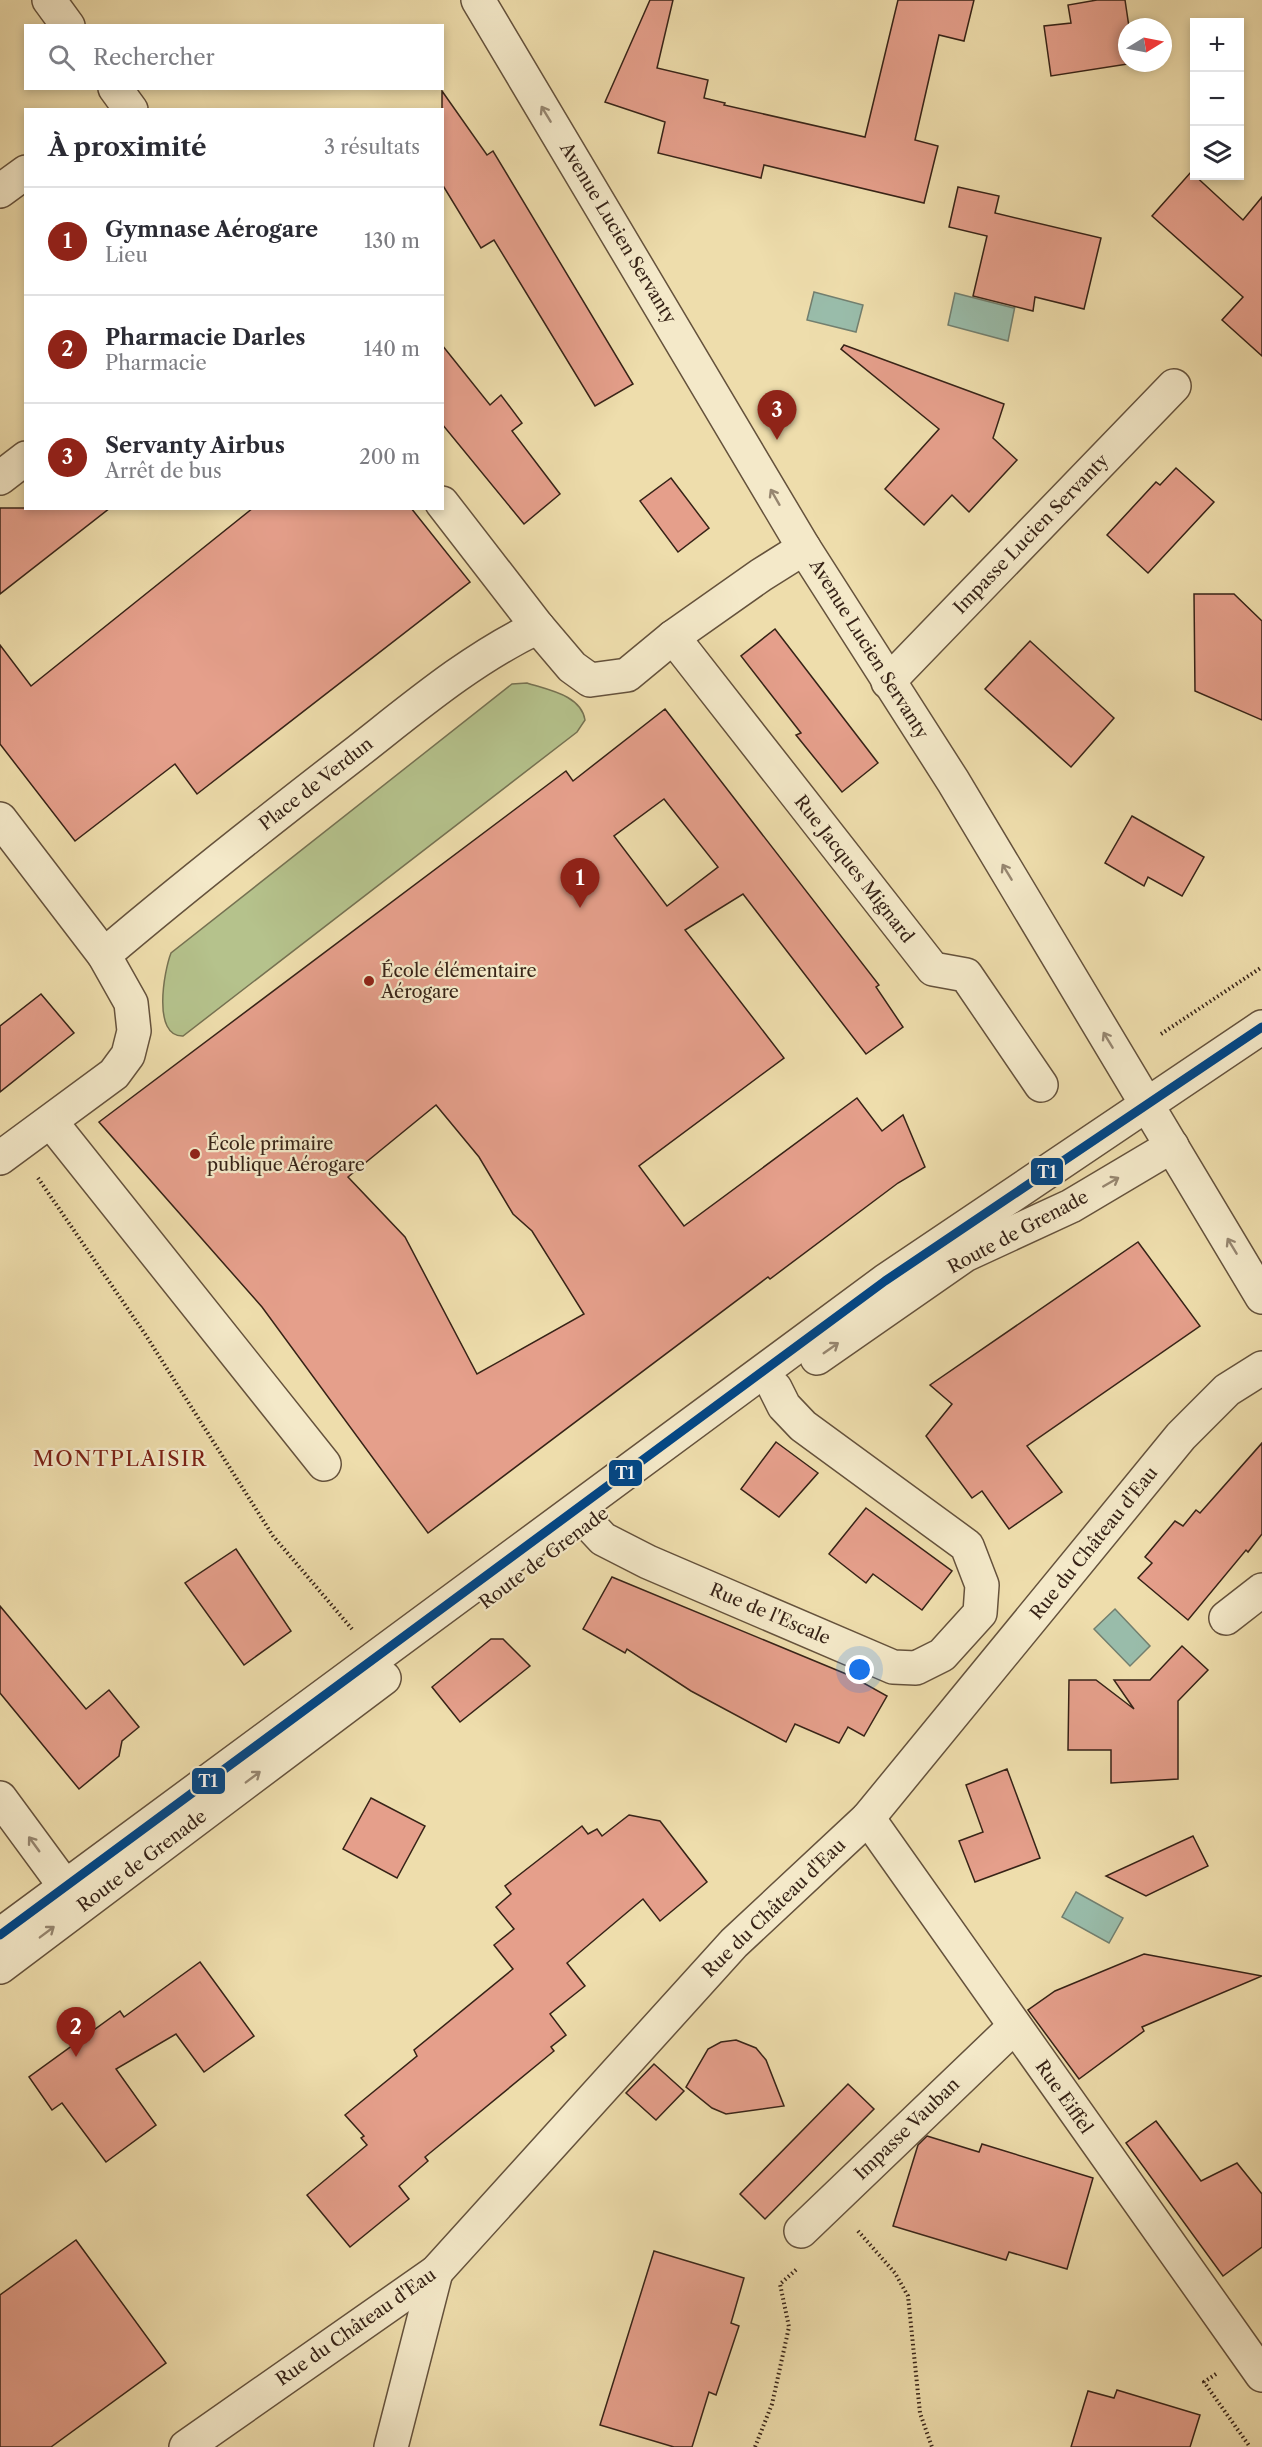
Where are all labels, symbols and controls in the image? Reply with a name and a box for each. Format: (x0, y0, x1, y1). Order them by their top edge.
north arrow (1118, 18, 1172, 72)
map controls (1190, 18, 1244, 180)
button: + (1190, 18, 1244, 72)
search box (24, 24, 444, 90)
icon: search (45, 41, 78, 74)
text: Rechercher (93, 44, 215, 71)
button: − (1190, 72, 1244, 126)
one-way arrow (540, 106, 552, 123)
button: layers (1190, 126, 1244, 180)
text: À proximité (48, 131, 207, 163)
text: 3 résultats (324, 135, 420, 159)
street label: Avenue Lucien Servanty (555, 138, 681, 328)
text: Gymnase Aérogare (105, 216, 318, 243)
text: 1 (63, 229, 72, 253)
text: 130 m (364, 229, 420, 253)
text: Lieu (105, 243, 148, 267)
text: Pharmacie Darles (105, 324, 306, 351)
text: 2 (62, 337, 73, 361)
text: 140 m (363, 337, 420, 361)
text: Pharmacie (105, 351, 207, 375)
pin: 3 (758, 390, 796, 440)
text: Servanty Airbus (105, 432, 285, 459)
text: 3 (62, 445, 73, 469)
text: 200 m (359, 445, 420, 469)
street label: Impasse Lucien Servanty (949, 449, 1114, 618)
text: Arrêt de bus (105, 459, 222, 483)
one-way arrow (769, 489, 781, 506)
street label: Avenue Lucien Servanty (804, 554, 934, 744)
street label: Place de Verdun (255, 733, 377, 835)
street label: Rue Jacques Mignard (790, 791, 918, 947)
pin: 1 (560, 858, 600, 908)
one-way arrow (1001, 864, 1013, 881)
place label: École élémentaire Aérogare (380, 959, 537, 1003)
marker: École élémentaire Aérogare (362, 974, 376, 988)
one-way arrow (1101, 1032, 1113, 1049)
place label: École primaire publique Aérogare (207, 1132, 365, 1176)
marker: École primaire publique Aérogare (188, 1147, 202, 1161)
line badge: T1 (1030, 1157, 1064, 1186)
text: T1 (1037, 1162, 1058, 1182)
one-way arrow (1102, 1176, 1119, 1188)
street label: Route de Grenade (944, 1186, 1092, 1278)
one-way arrow (1225, 1238, 1237, 1255)
one-way arrow (823, 1342, 839, 1354)
district label: MONTPLAISIR (33, 1446, 207, 1471)
line badge: T1 (608, 1459, 643, 1487)
street label: Rue du Château d'Eau (1026, 1462, 1162, 1624)
text: T1 (615, 1463, 636, 1483)
street label: Route de Grenade (475, 1502, 613, 1614)
street label: Rue de l'Escale (706, 1579, 834, 1649)
your location (845, 1655, 874, 1684)
line badge: T1 (191, 1767, 226, 1795)
text: T1 (198, 1771, 219, 1791)
one-way arrow (245, 1771, 261, 1784)
street label: Route de Grenade (73, 1805, 211, 1917)
street label: Rue du Château d'Eau (698, 1834, 850, 1982)
one-way arrow (27, 1836, 40, 1852)
one-way arrow (39, 1926, 55, 1939)
pin: 2 (56, 2008, 96, 2057)
street label: Rue Eiffel (1031, 2056, 1097, 2138)
street label: Impasse Vauban (850, 2073, 964, 2185)
street label: Rue du Château d'Eau (272, 2263, 440, 2391)

